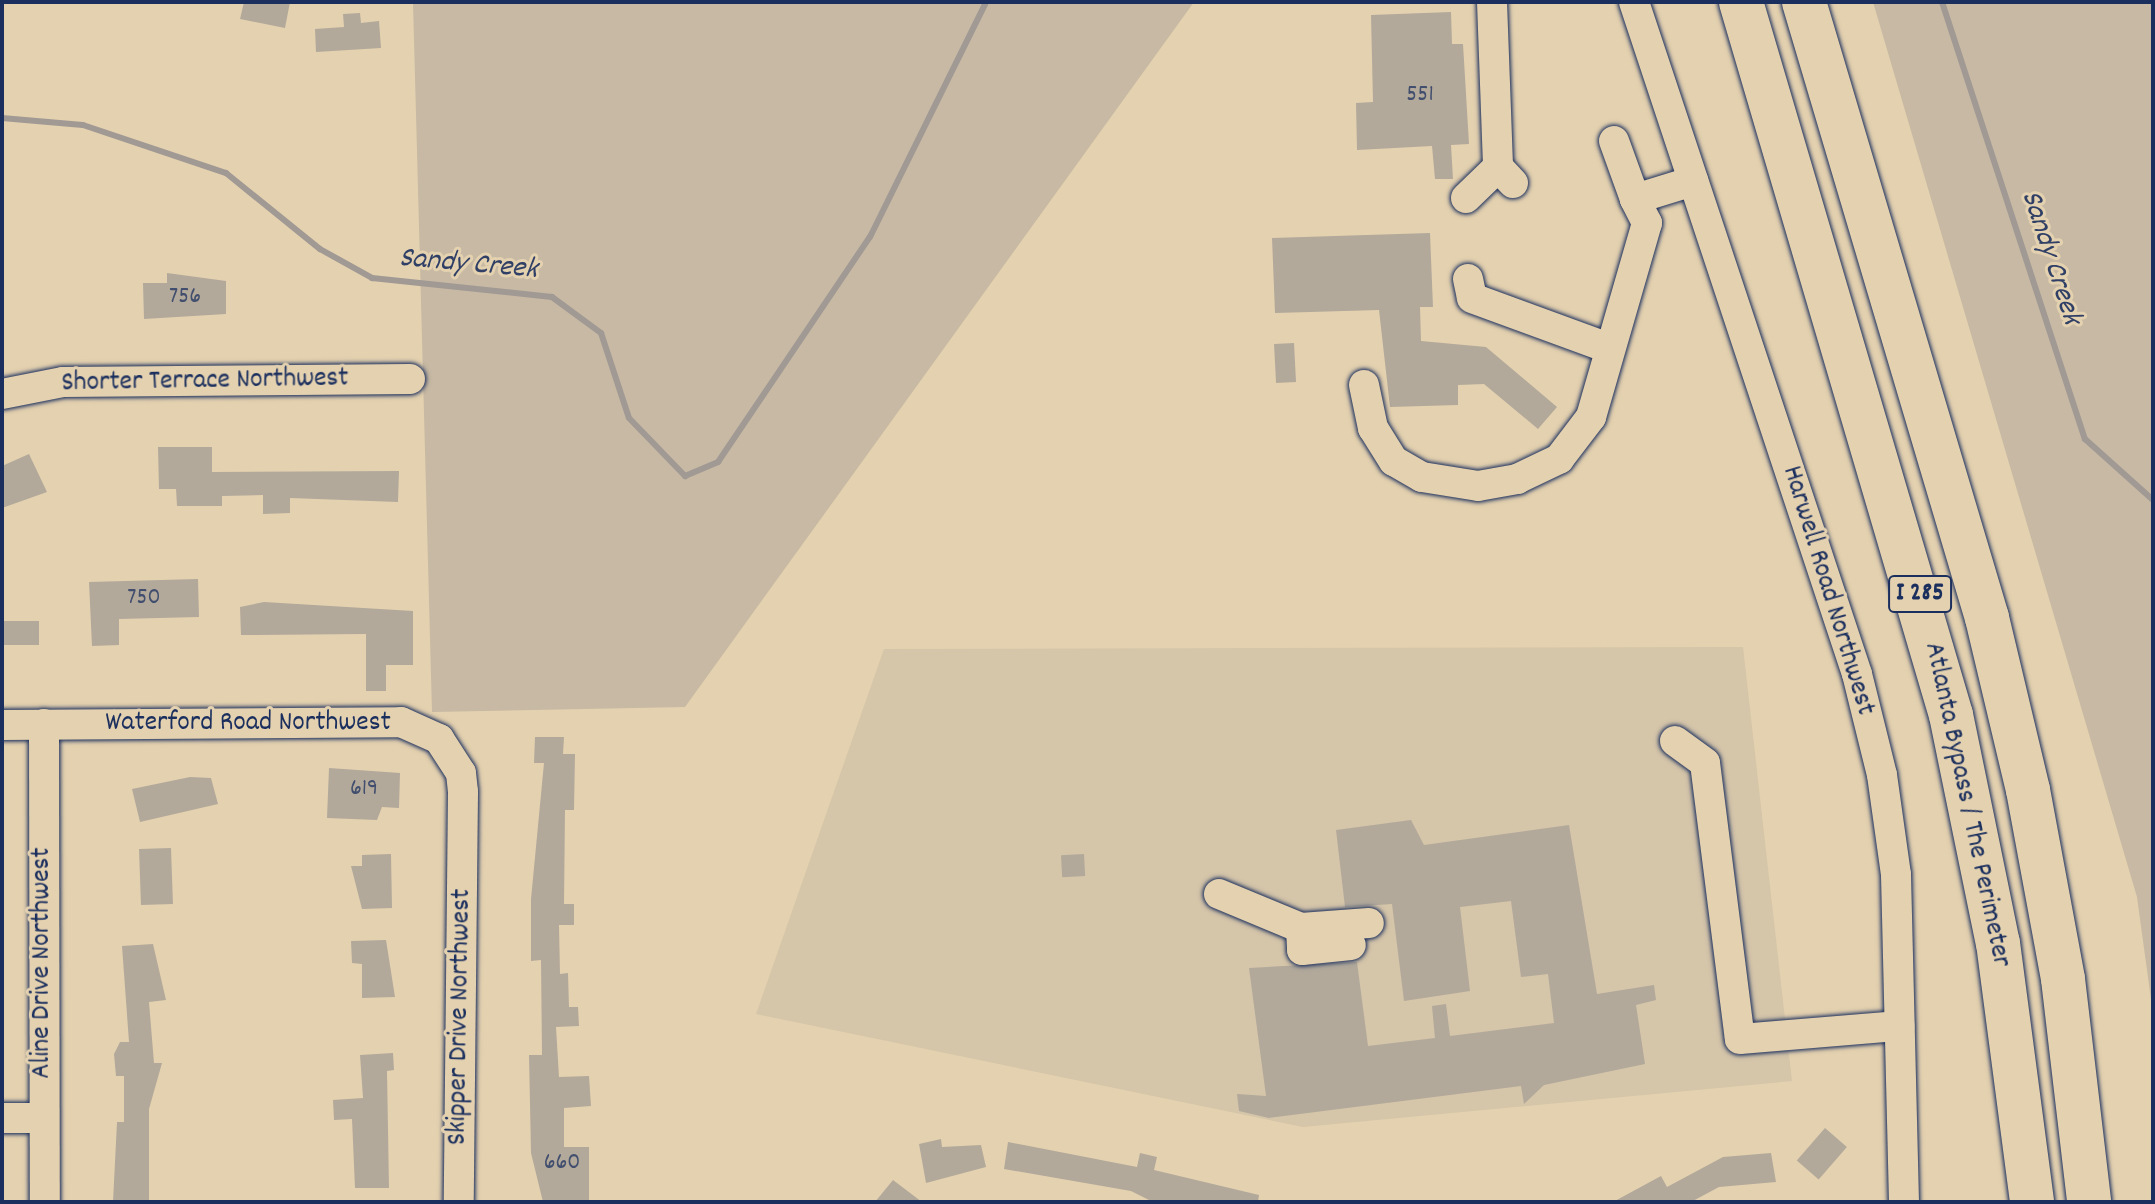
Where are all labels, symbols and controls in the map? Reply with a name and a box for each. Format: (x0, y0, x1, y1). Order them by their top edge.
house number: 551 (1406, 82, 1434, 110)
water label: Sandy Creek (2010, 186, 2088, 330)
water label: Sandy Creek (397, 242, 539, 290)
house number: 756 (169, 284, 201, 312)
street label: Shorter Terrace Northwest (61, 363, 349, 401)
street label: Harwell Road Northwest (1773, 462, 1881, 720)
road number: I 285 (1888, 572, 1952, 616)
house number: 750 (127, 585, 161, 613)
street label: Atlanta Bypass / The Perimeter (1915, 640, 2017, 970)
street label: Waterford Road Northwest (105, 707, 391, 741)
house number: 619 (350, 776, 378, 804)
street label: Aline Drive Northwest (26, 847, 60, 1079)
street label: Skipper Drive Northwest (442, 888, 480, 1146)
house number: 660 (544, 1150, 580, 1178)

